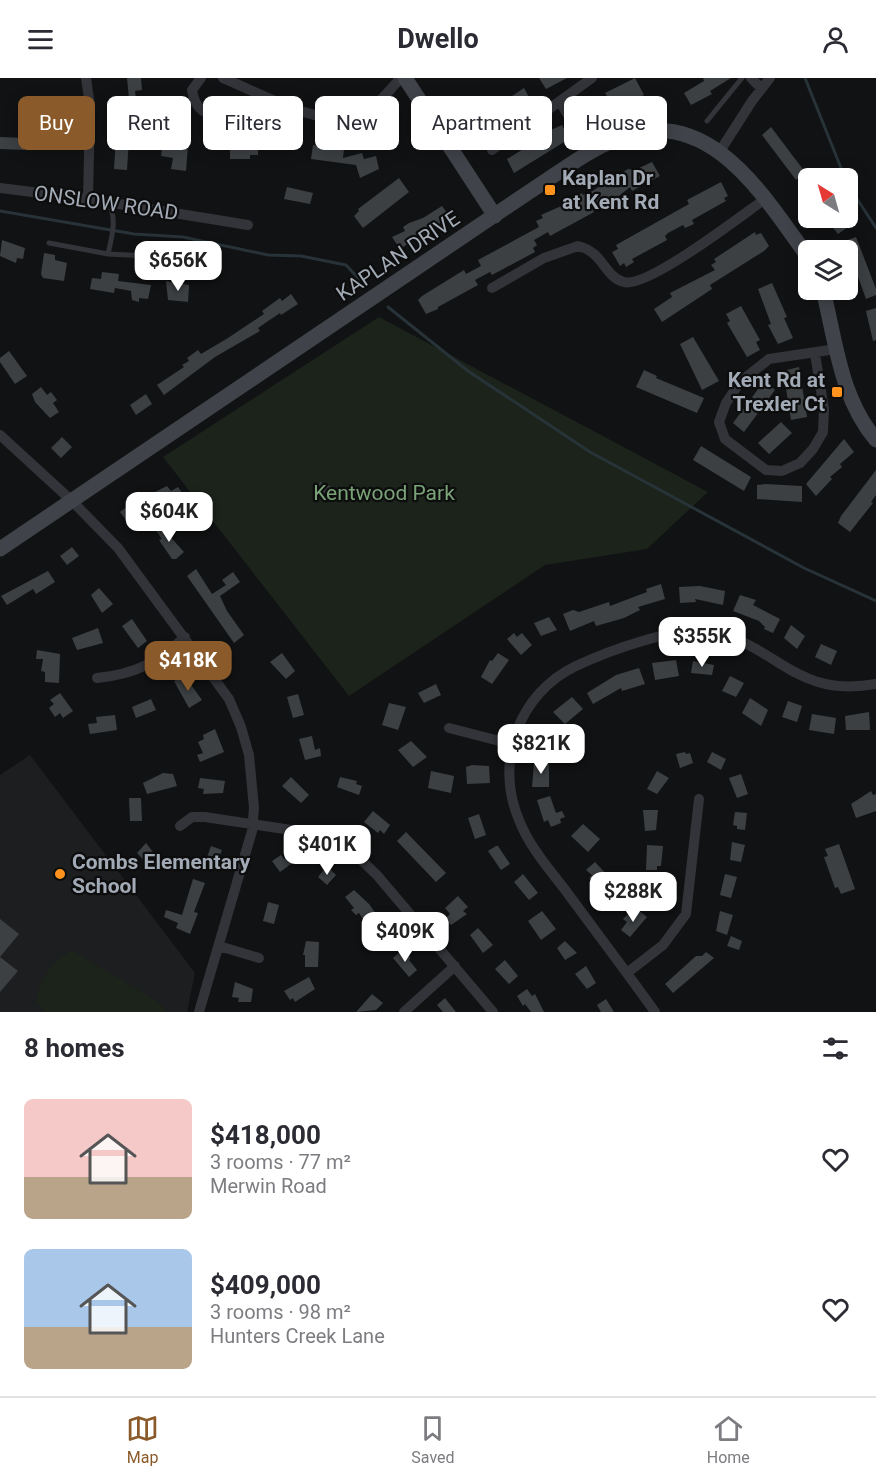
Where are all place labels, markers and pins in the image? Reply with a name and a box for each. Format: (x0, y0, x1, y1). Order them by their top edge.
place label: Kaplan Dr at Kent Rd (562, 166, 659, 214)
marker: Kaplan Dr at Kent Rd (543, 183, 557, 197)
pin: $656K (136, 241, 220, 292)
place label: Kent Rd at Trexler Ct (728, 368, 825, 416)
marker: Kent Rd at Trexler Ct (830, 385, 844, 399)
pin: $604K (127, 492, 211, 543)
pin: $355K (660, 617, 744, 668)
pin: $418K (146, 641, 230, 692)
pin: $821K (499, 724, 583, 775)
pin: $401K (285, 825, 369, 876)
place label: Combs Elementary School (72, 850, 251, 898)
marker: Combs Elementary School (53, 867, 67, 881)
pin: $288K (591, 872, 675, 923)
pin: $409K (363, 912, 447, 963)

